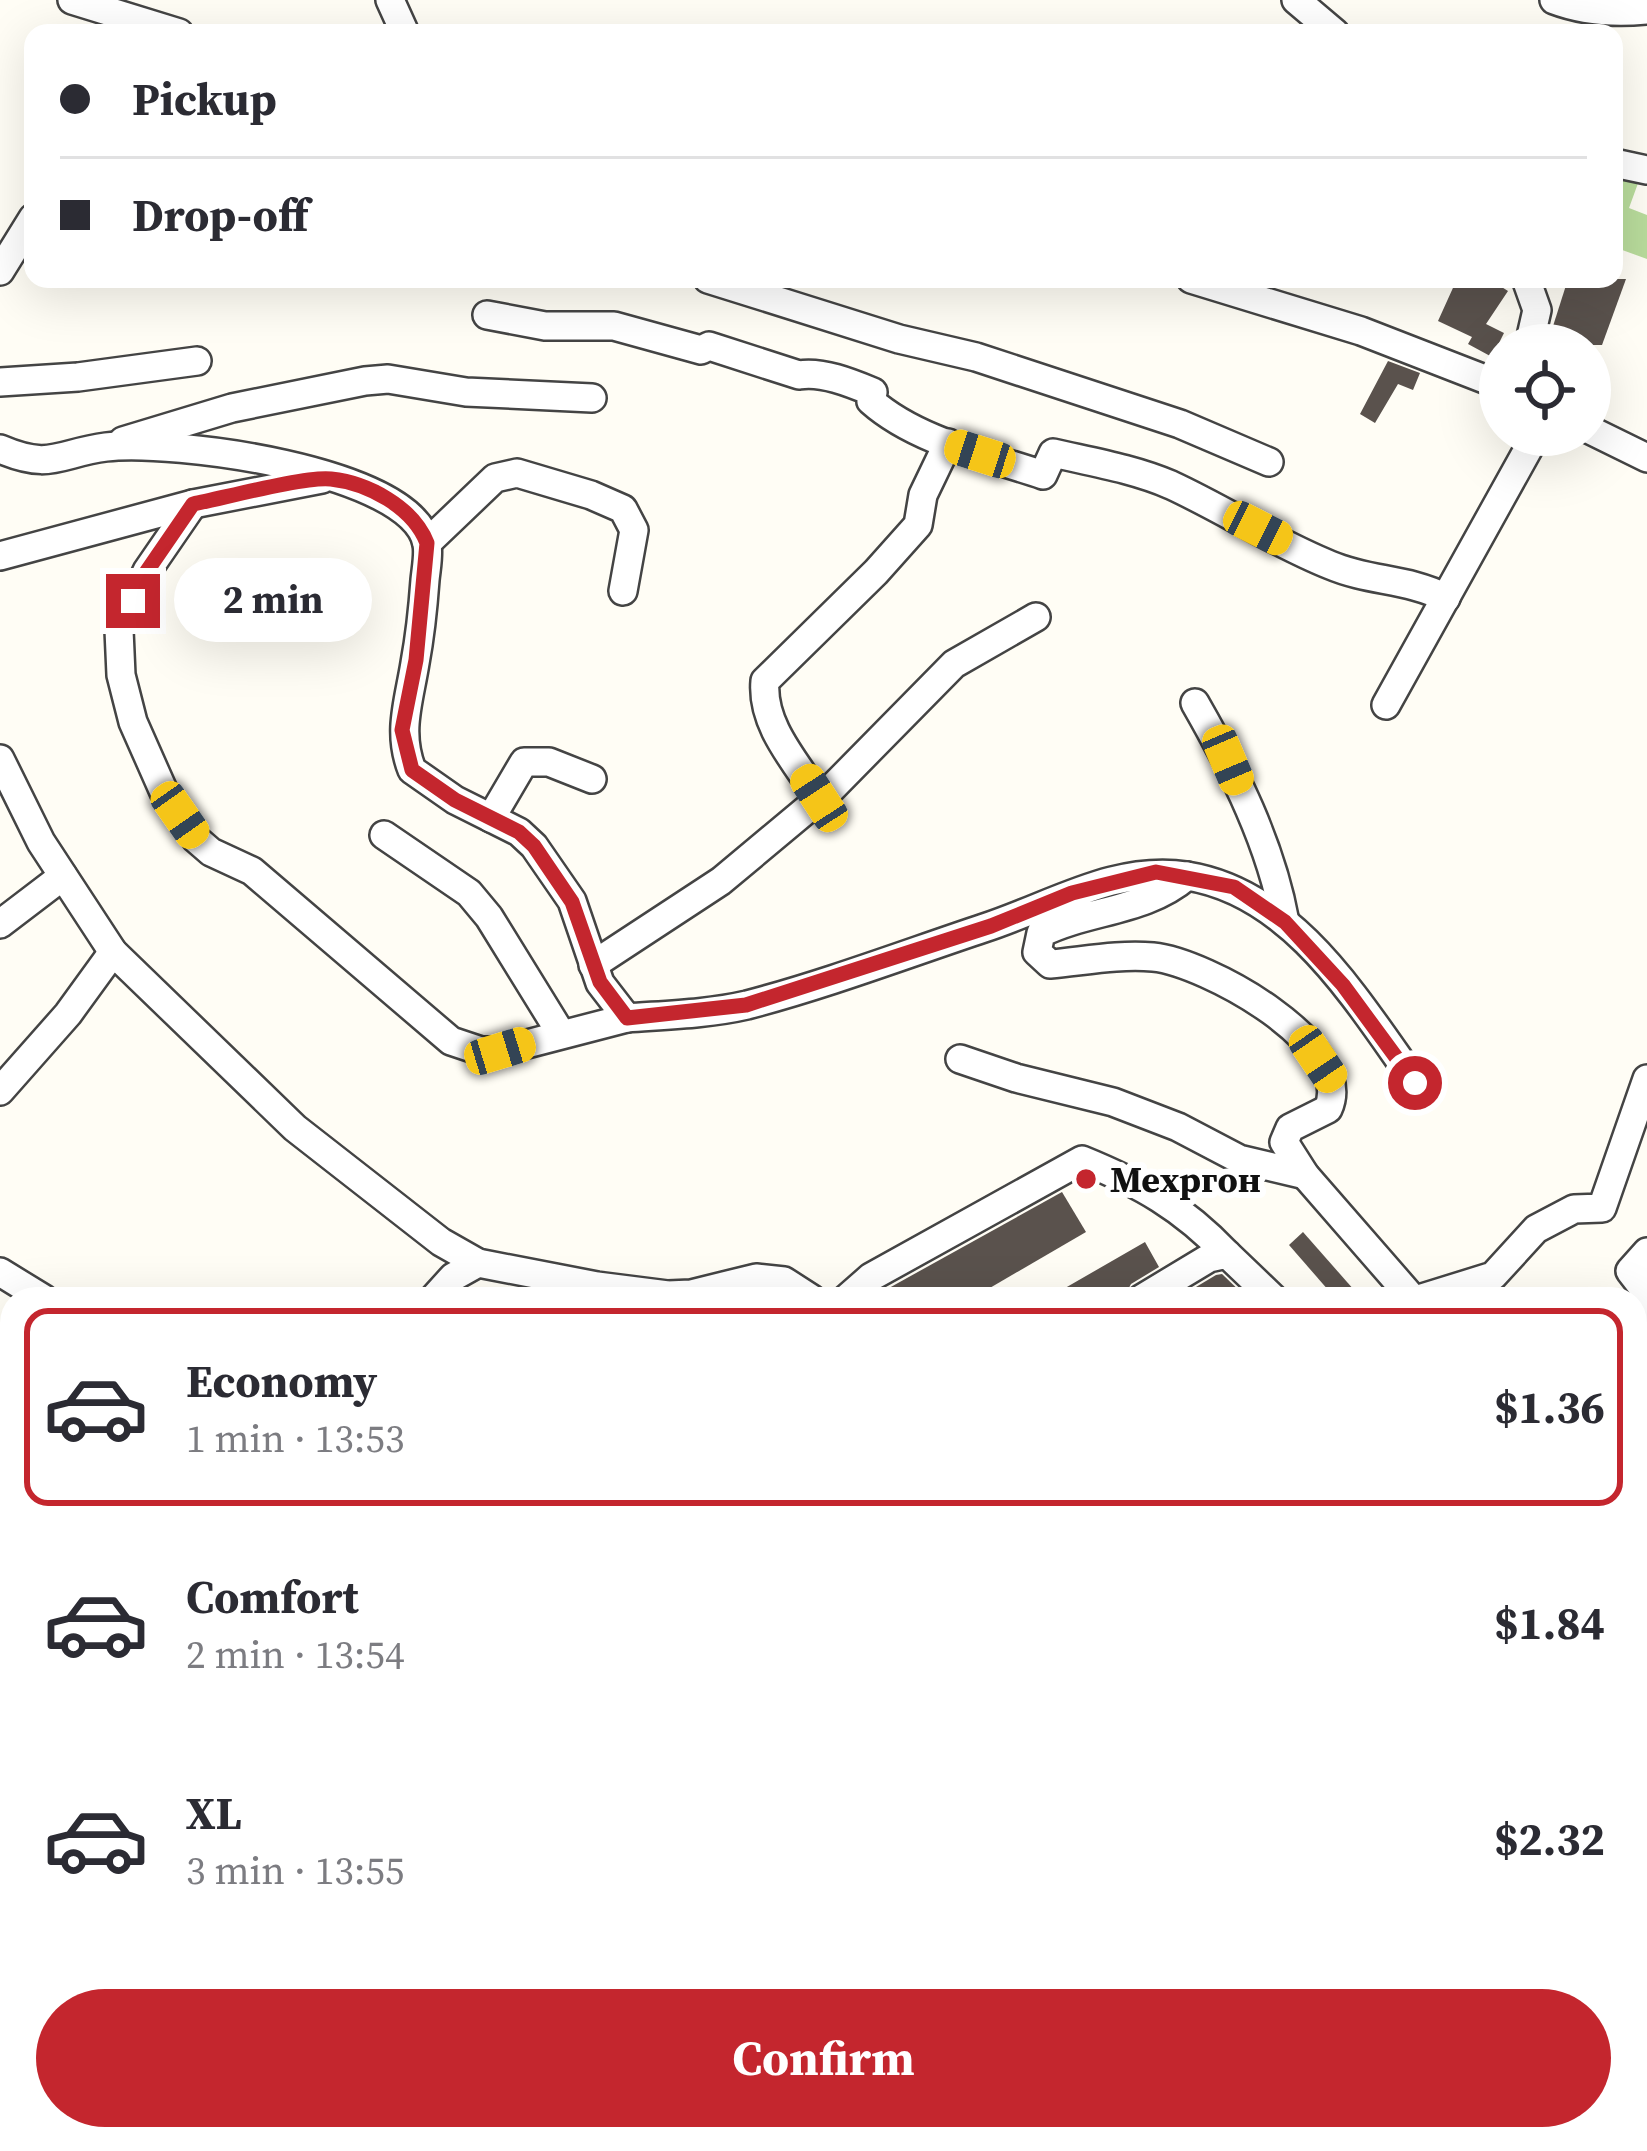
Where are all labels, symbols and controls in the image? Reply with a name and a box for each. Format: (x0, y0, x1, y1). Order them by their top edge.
text: Pickup (132, 68, 277, 130)
text: Drop-off (132, 184, 308, 246)
map controls (1479, 324, 1611, 456)
button: locate (1479, 324, 1611, 456)
car (940, 426, 1020, 482)
car (1218, 496, 1298, 560)
callout: 2 min (175, 559, 373, 643)
text: 2 min (222, 573, 324, 626)
route end (106, 574, 160, 628)
car (1197, 720, 1259, 800)
car (784, 758, 854, 838)
car (145, 775, 215, 855)
car (1283, 1019, 1353, 1099)
car (460, 1023, 540, 1079)
route start (1388, 1056, 1442, 1110)
place label: Мехргон (1110, 1155, 1261, 1204)
marker: Мехргон (1073, 1166, 1099, 1192)
text: Economy (186, 1350, 377, 1412)
icon: car (42, 1353, 150, 1461)
text: $1.36 (1494, 1376, 1605, 1438)
text: 1 min · 13:53 (186, 1412, 405, 1465)
text: Comfort (186, 1566, 359, 1628)
icon: car (42, 1569, 150, 1677)
text: $1.84 (1494, 1592, 1605, 1654)
text: 2 min · 13:54 (186, 1628, 405, 1681)
text: XL (186, 1782, 242, 1844)
icon: car (42, 1785, 150, 1893)
text: $2.32 (1494, 1808, 1605, 1870)
text: 3 min · 13:55 (186, 1844, 405, 1897)
button: Confirm (36, 1989, 1611, 2127)

